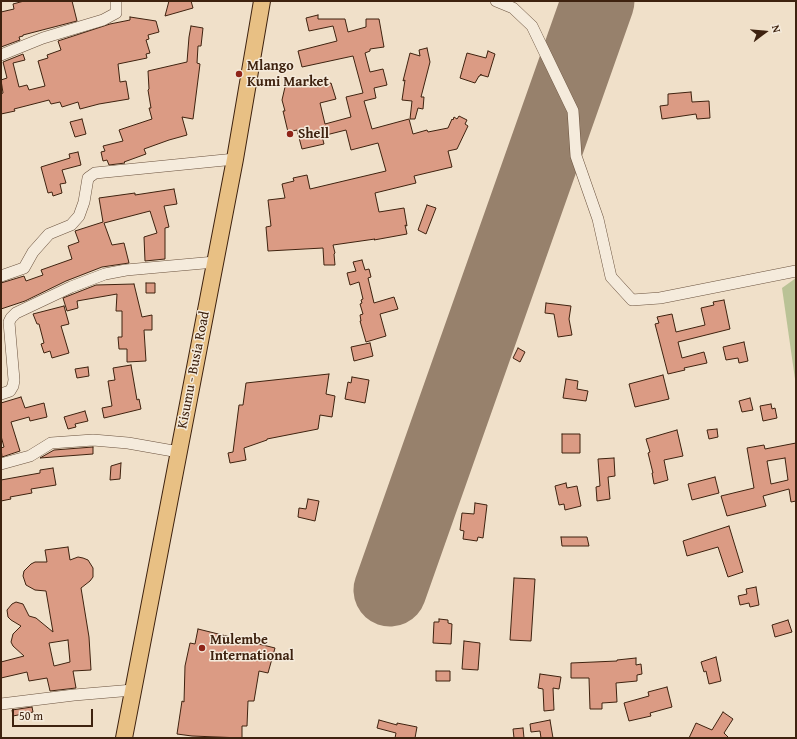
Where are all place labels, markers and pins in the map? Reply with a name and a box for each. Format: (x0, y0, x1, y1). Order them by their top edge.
place label: Mlango Kumi Market (247, 58, 329, 90)
marker: Mlango Kumi Market (234, 69, 244, 79)
place label: Shell (298, 126, 329, 142)
marker: Shell (285, 129, 295, 139)
place label: Mulembe International (210, 632, 294, 664)
marker: Mulembe International (197, 643, 207, 653)

